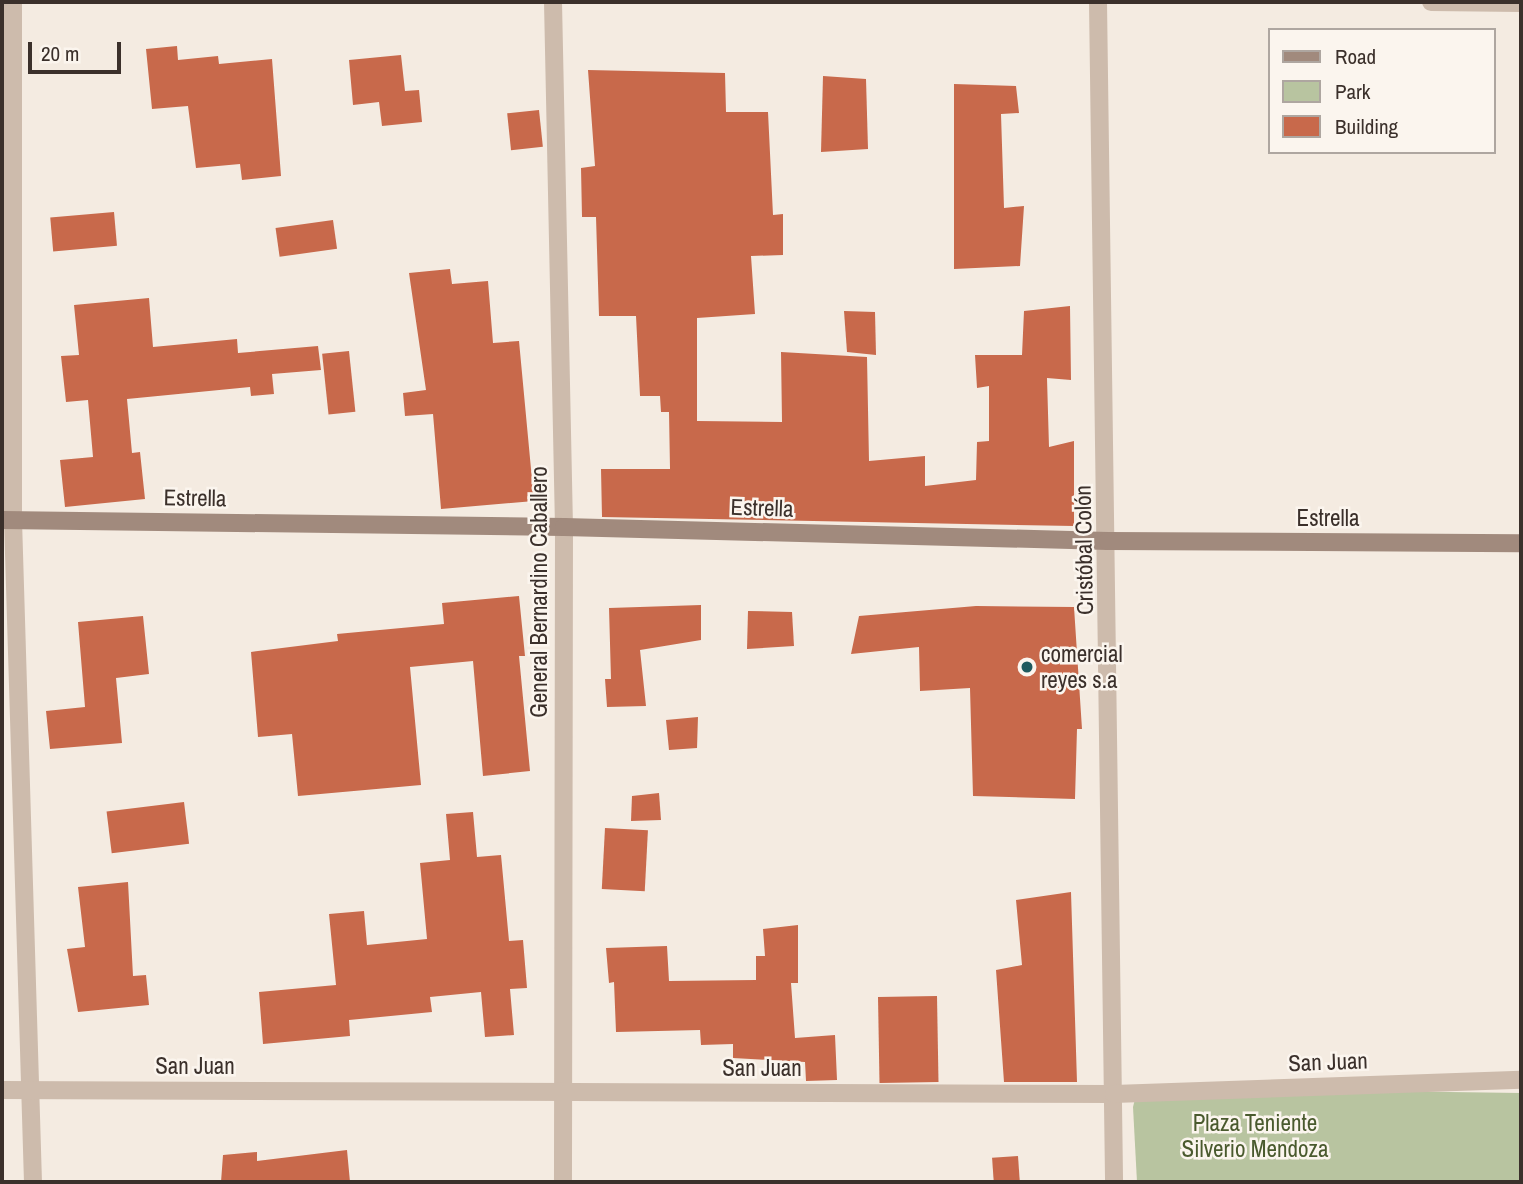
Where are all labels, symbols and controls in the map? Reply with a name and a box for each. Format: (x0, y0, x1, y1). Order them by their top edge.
scale bar (32, 28, 124, 72)
legend (1268, 28, 1495, 154)
text: 20 m (41, 39, 79, 68)
text: Road (1335, 42, 1376, 71)
text: Park (1335, 77, 1370, 106)
text: Building (1335, 112, 1398, 141)
street label: General Bernardino Caballero (525, 466, 553, 718)
street label: Estrella (163, 484, 227, 512)
street label: Cristóbal Colón (1069, 485, 1099, 615)
street label: Estrella (730, 493, 794, 523)
street label: Estrella (1297, 504, 1359, 532)
place label: comercial reyes s.a (1041, 640, 1123, 694)
marker: comercial reyes s.a (1019, 659, 1035, 675)
street label: San Juan (1288, 1047, 1368, 1077)
street label: San Juan (155, 1052, 235, 1080)
street label: San Juan (722, 1054, 802, 1082)
park label: Plaza Teniente Silverio Mendoza (1182, 1109, 1328, 1163)

